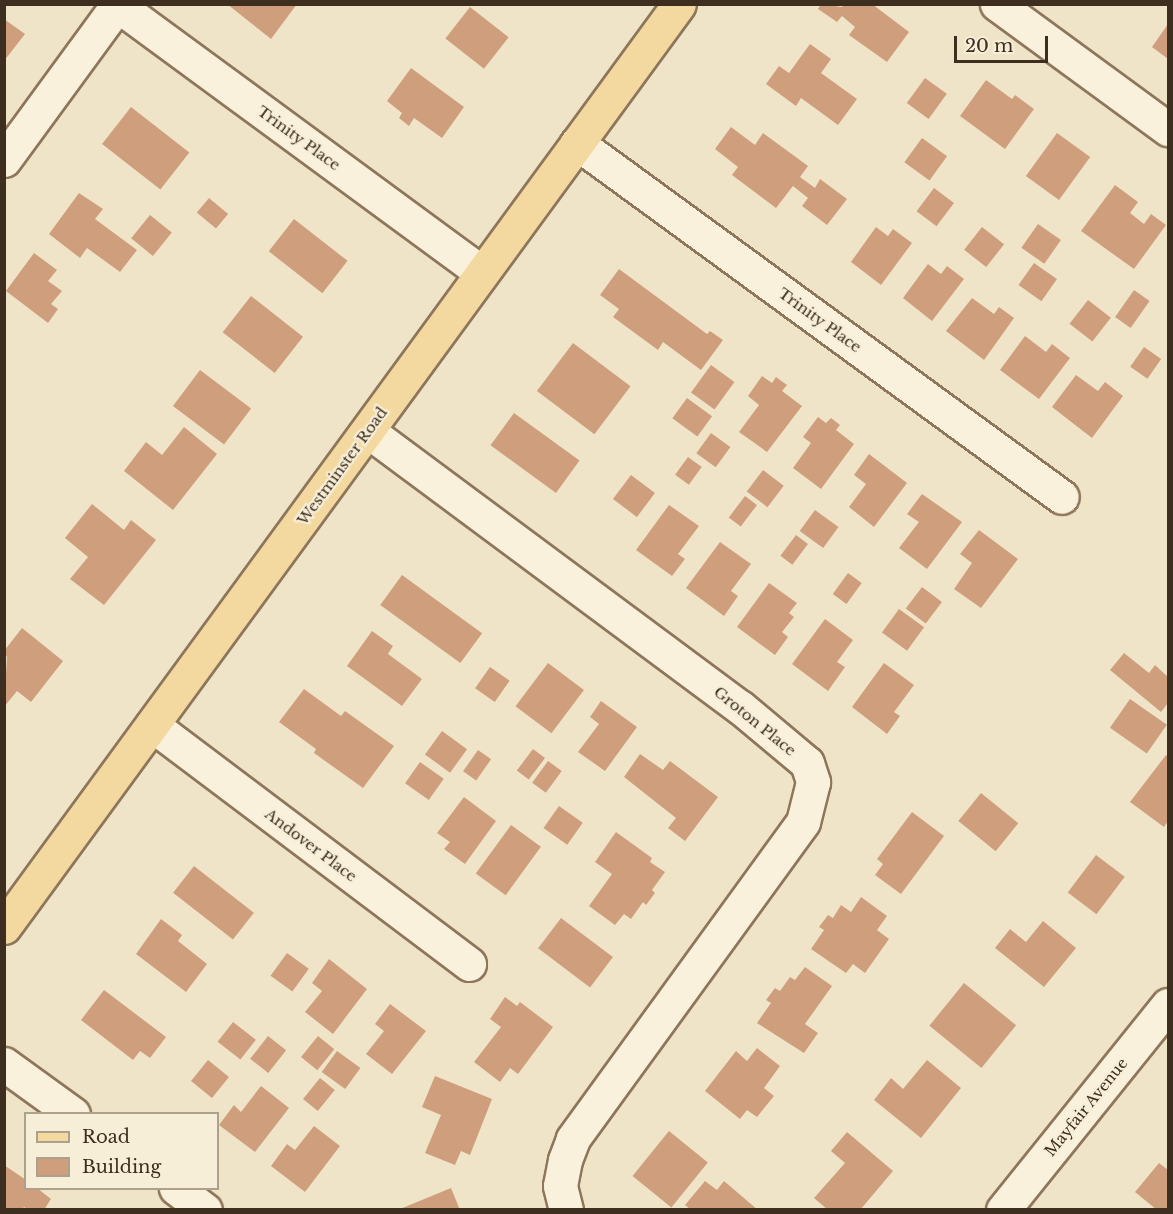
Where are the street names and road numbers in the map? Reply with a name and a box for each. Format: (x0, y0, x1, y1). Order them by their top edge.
street label: Trinity Place (254, 102, 344, 174)
street label: Trinity Place (775, 284, 865, 356)
street label: Westminster Road (293, 403, 391, 529)
street label: Groton Place (710, 683, 800, 759)
street label: Andover Place (261, 805, 361, 885)
street label: Mayfair Avenue (1041, 1054, 1131, 1160)

